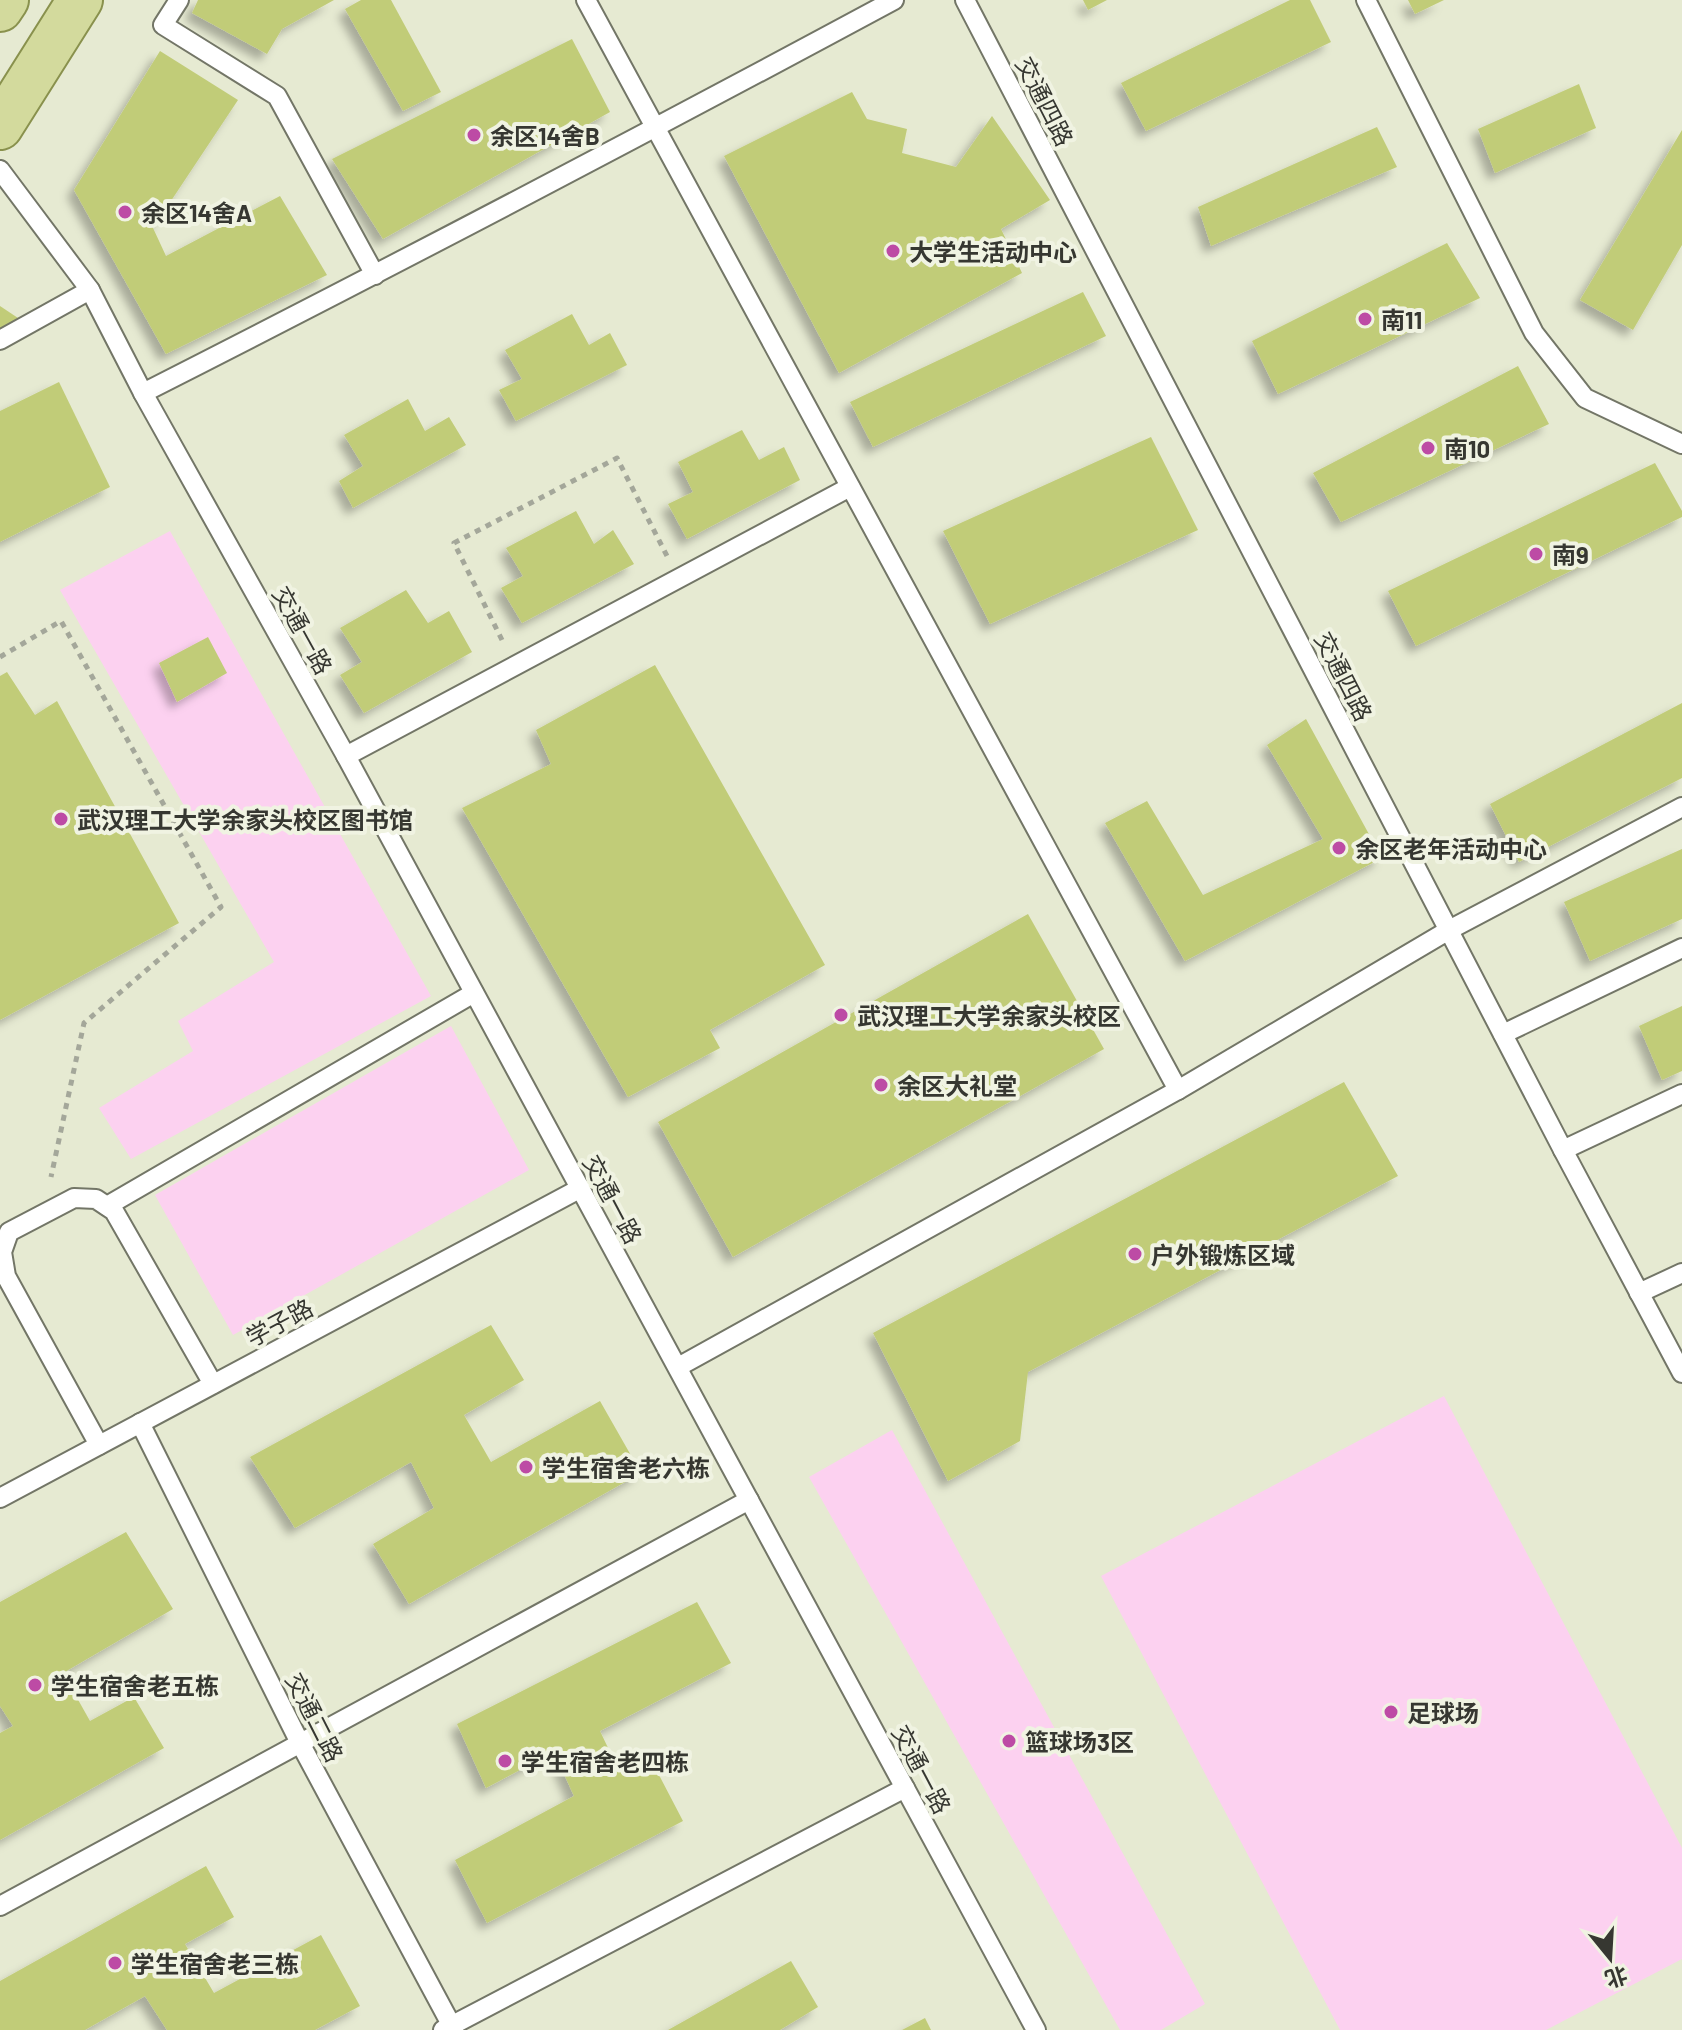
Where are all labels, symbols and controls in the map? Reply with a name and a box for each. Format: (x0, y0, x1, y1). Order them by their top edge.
street label: 交通四路 (1010, 52, 1080, 150)
place label: 余区14舍B (490, 121, 600, 150)
marker: 余区14舍B (465, 126, 483, 144)
place label: 余区14舍A (141, 198, 252, 227)
marker: 余区14舍A (116, 203, 134, 221)
place label: 大学生活动中心 (909, 237, 1077, 266)
marker: 大学生活动中心 (884, 242, 902, 260)
place label: 南11 (1381, 305, 1422, 334)
marker: 南11 (1356, 310, 1374, 328)
place label: 南10 (1444, 434, 1490, 463)
marker: 南10 (1419, 439, 1437, 457)
place label: 南9 (1552, 540, 1589, 569)
marker: 南9 (1527, 545, 1545, 563)
street label: 交通一路 (267, 581, 339, 679)
street label: 交通四路 (1309, 627, 1379, 725)
place label: 武汉理工大学余家头校区图书馆 (77, 805, 413, 834)
marker: 武汉理工大学余家头校区图书馆 (52, 810, 70, 828)
place label: 余区老年活动中心 (1355, 834, 1547, 863)
marker: 余区老年活动中心 (1330, 839, 1348, 857)
place label: 武汉理工大学余家头校区 (857, 1001, 1121, 1030)
marker: 武汉理工大学余家头校区 (832, 1006, 850, 1024)
place label: 余区大礼堂 (897, 1071, 1017, 1100)
marker: 余区大礼堂 (872, 1076, 890, 1094)
street label: 交通一路 (578, 1150, 648, 1248)
place label: 户外锻炼区域 (1151, 1240, 1295, 1269)
marker: 户外锻炼区域 (1126, 1245, 1144, 1263)
street label: 学子路 (240, 1292, 318, 1352)
place label: 学生宿舍老六栋 (542, 1453, 710, 1482)
marker: 学生宿舍老六栋 (517, 1458, 535, 1476)
street label: 交通二路 (280, 1668, 350, 1766)
place label: 学生宿舍老五栋 (51, 1671, 219, 1700)
marker: 学生宿舍老五栋 (26, 1676, 44, 1694)
place label: 足球场 (1407, 1698, 1479, 1727)
marker: 足球场 (1382, 1703, 1400, 1721)
street label: 交通一路 (887, 1720, 957, 1818)
place label: 篮球场3区 (1025, 1727, 1134, 1756)
marker: 篮球场3区 (1000, 1732, 1018, 1750)
place label: 学生宿舍老四栋 (521, 1747, 689, 1776)
marker: 学生宿舍老四栋 (496, 1752, 514, 1770)
north arrow (1570, 1918, 1650, 1998)
place label: 学生宿舍老三栋 (131, 1949, 299, 1978)
marker: 学生宿舍老三栋 (106, 1954, 124, 1972)
text: 北 (1602, 1962, 1631, 1994)

